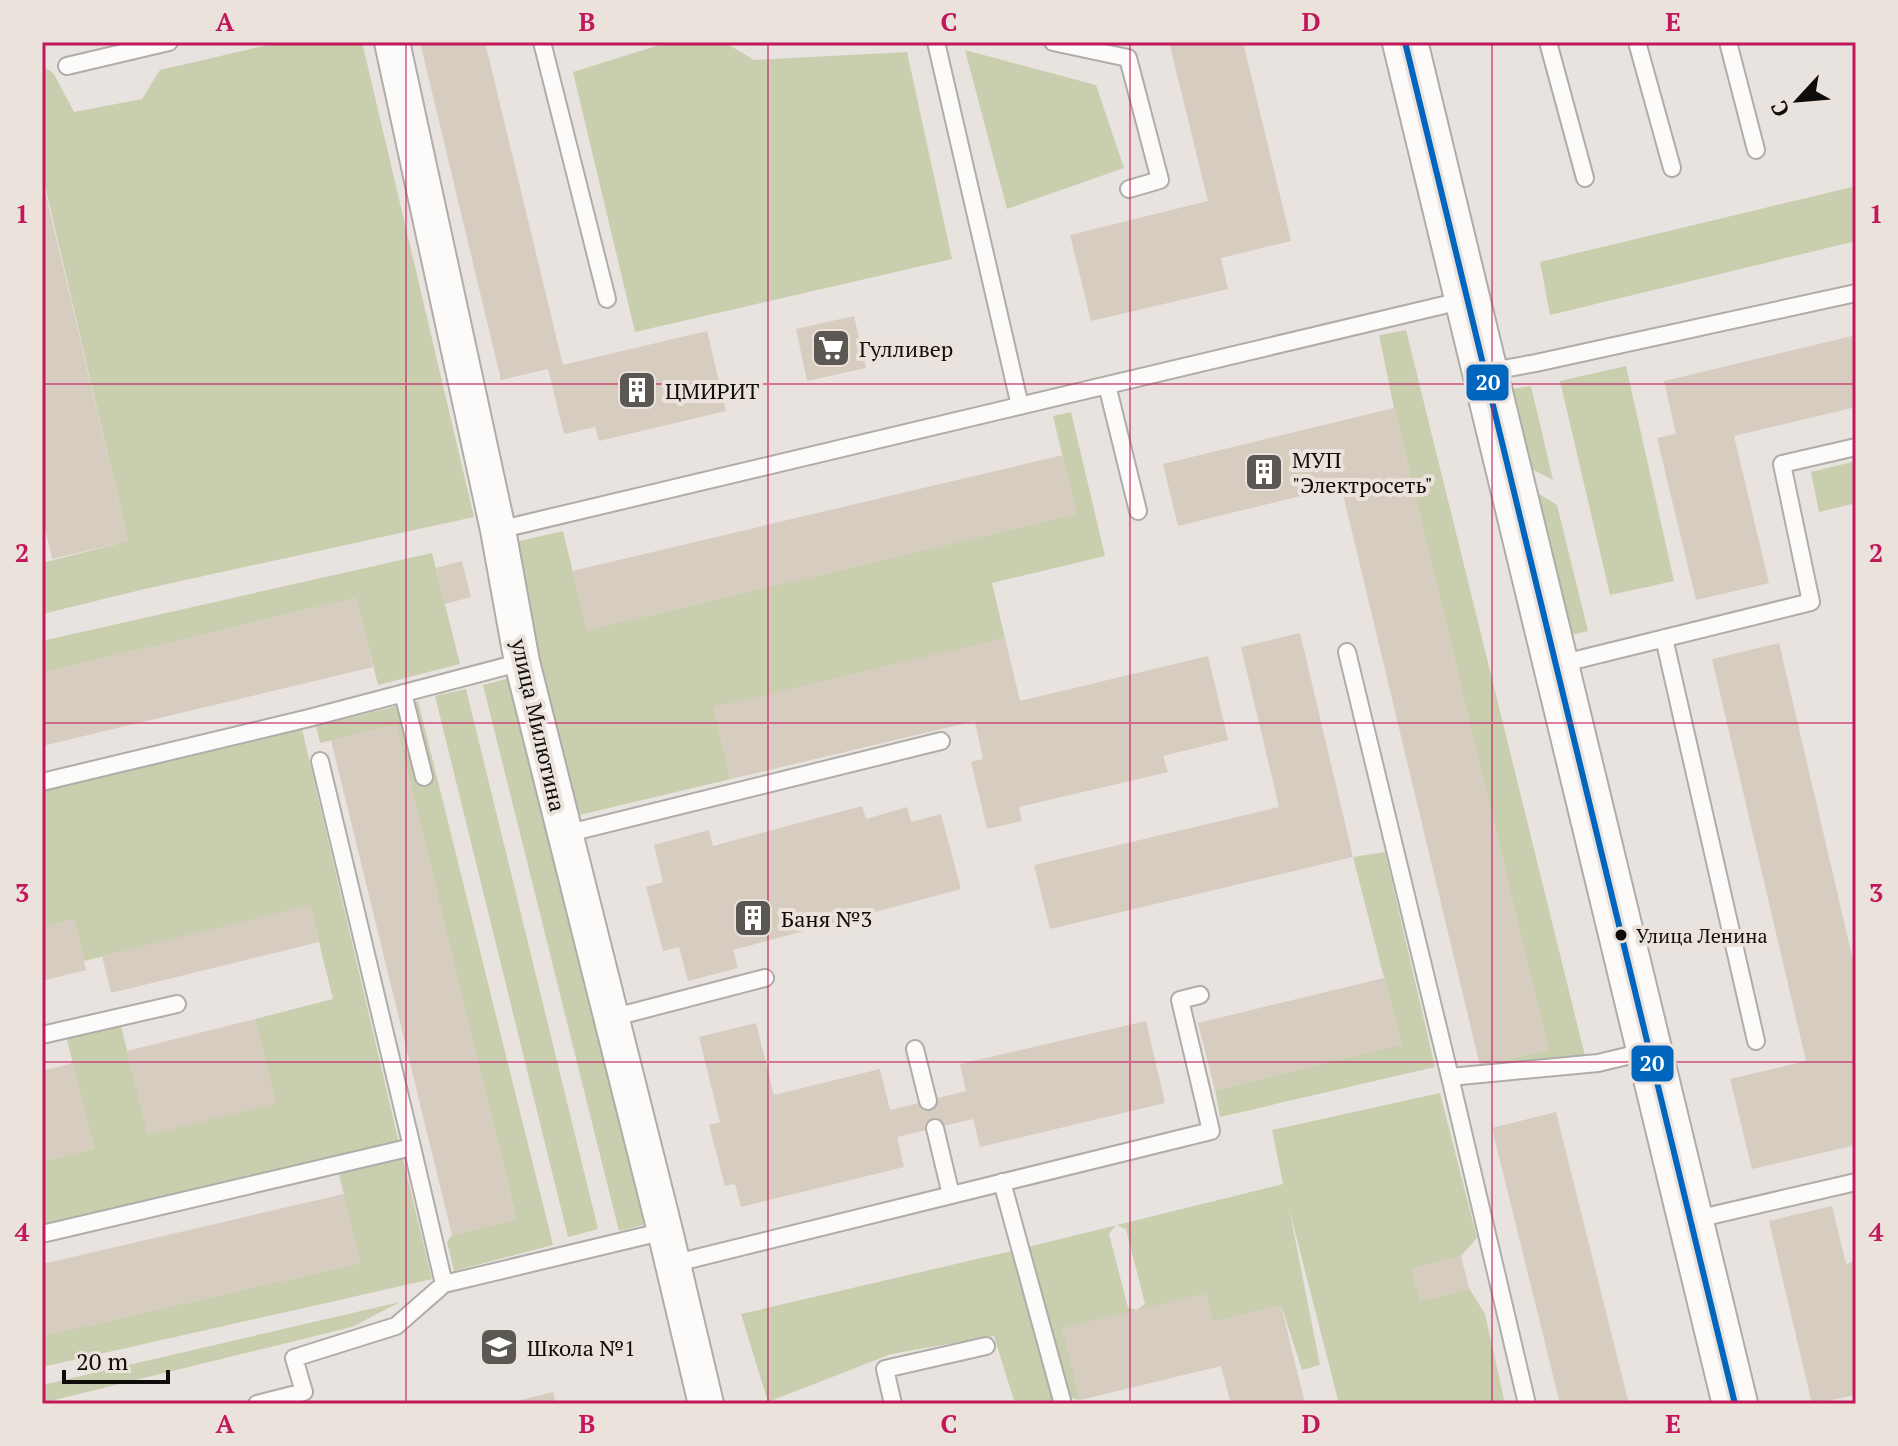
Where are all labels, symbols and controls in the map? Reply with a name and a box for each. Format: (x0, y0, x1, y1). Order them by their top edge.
text: A (216, 4, 235, 38)
text: B (579, 4, 595, 38)
text: C (941, 4, 957, 38)
text: D (1301, 4, 1321, 38)
text: E (1665, 4, 1681, 38)
north arrow (1758, 60, 1838, 140)
text: С (1763, 96, 1796, 122)
text: 1 (15, 196, 29, 230)
text: 1 (1869, 196, 1883, 230)
supermarket icon: Гулливер (810, 327, 852, 369)
place label: Гулливер (859, 334, 953, 363)
line badge: 20 (1465, 363, 1510, 402)
text: 20 (1476, 367, 1500, 396)
building icon: ЦМИРИТ (616, 369, 658, 411)
place label: ЦМИРИТ (665, 376, 760, 405)
place label: МУП "Электросеть" (1292, 445, 1433, 499)
building icon: МУП "Электросеть" (1243, 451, 1285, 493)
text: 2 (15, 535, 29, 569)
text: 2 (1869, 535, 1883, 569)
street label: улица Милютина (505, 635, 573, 814)
text: 3 (15, 875, 29, 909)
text: 3 (1869, 875, 1883, 909)
building icon: Баня №3 (732, 897, 774, 939)
place label: Баня №3 (781, 904, 872, 933)
place label: Улица Ленина (1636, 922, 1768, 949)
marker: Улица Ленина (1613, 927, 1629, 943)
line badge: 20 (1630, 1044, 1675, 1083)
text: 20 (1640, 1048, 1664, 1077)
text: 4 (15, 1214, 30, 1248)
text: 4 (1869, 1214, 1884, 1248)
school or university icon: Школа №1 (478, 1326, 520, 1368)
place label: Школа №1 (527, 1333, 636, 1362)
scale bar (64, 1334, 168, 1384)
text: 20 m (76, 1345, 128, 1377)
text: A (216, 1406, 235, 1440)
text: B (579, 1406, 595, 1440)
text: C (941, 1406, 957, 1440)
text: D (1301, 1406, 1321, 1440)
text: E (1665, 1406, 1681, 1440)

